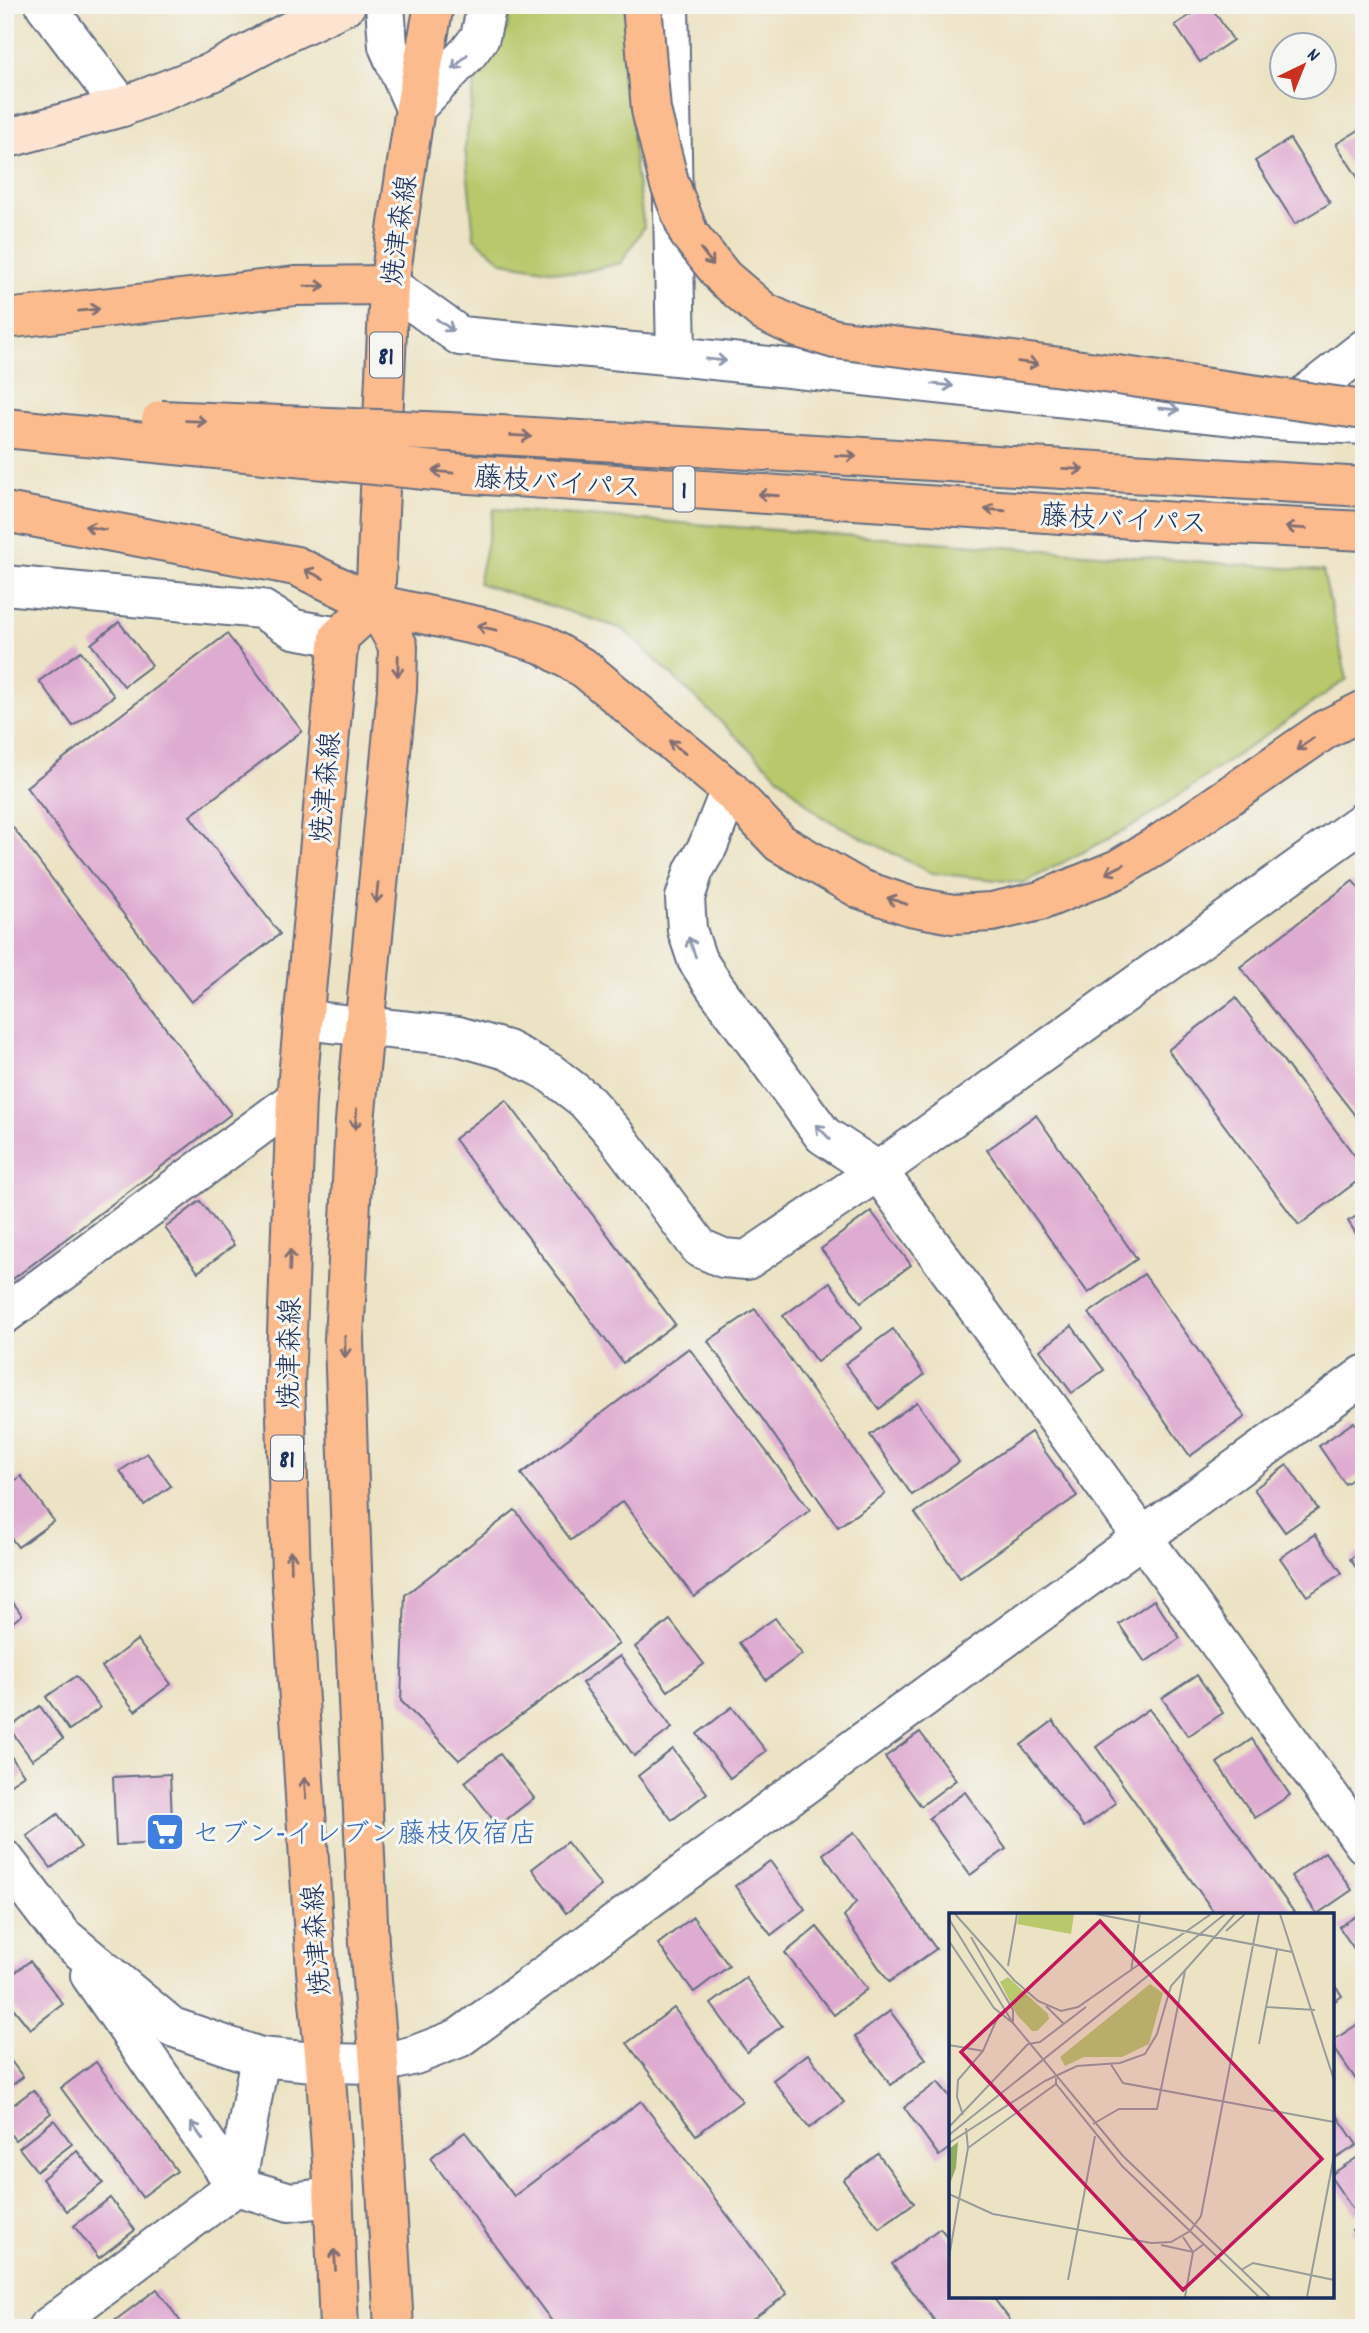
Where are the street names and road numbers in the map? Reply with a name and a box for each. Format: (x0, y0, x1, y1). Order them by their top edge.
street label: 焼津森線 (375, 172, 431, 289)
road number: 81 (370, 332, 402, 378)
street label: 藤枝バイパス (473, 460, 643, 512)
road number: 1 (674, 467, 694, 512)
street label: 藤枝バイパス (1039, 499, 1208, 547)
street label: 焼津森線 (304, 730, 354, 845)
street label: 焼津森線 (272, 1297, 314, 1409)
road number: 81 (271, 1436, 303, 1480)
street label: 焼津森線 (296, 1882, 344, 1997)

